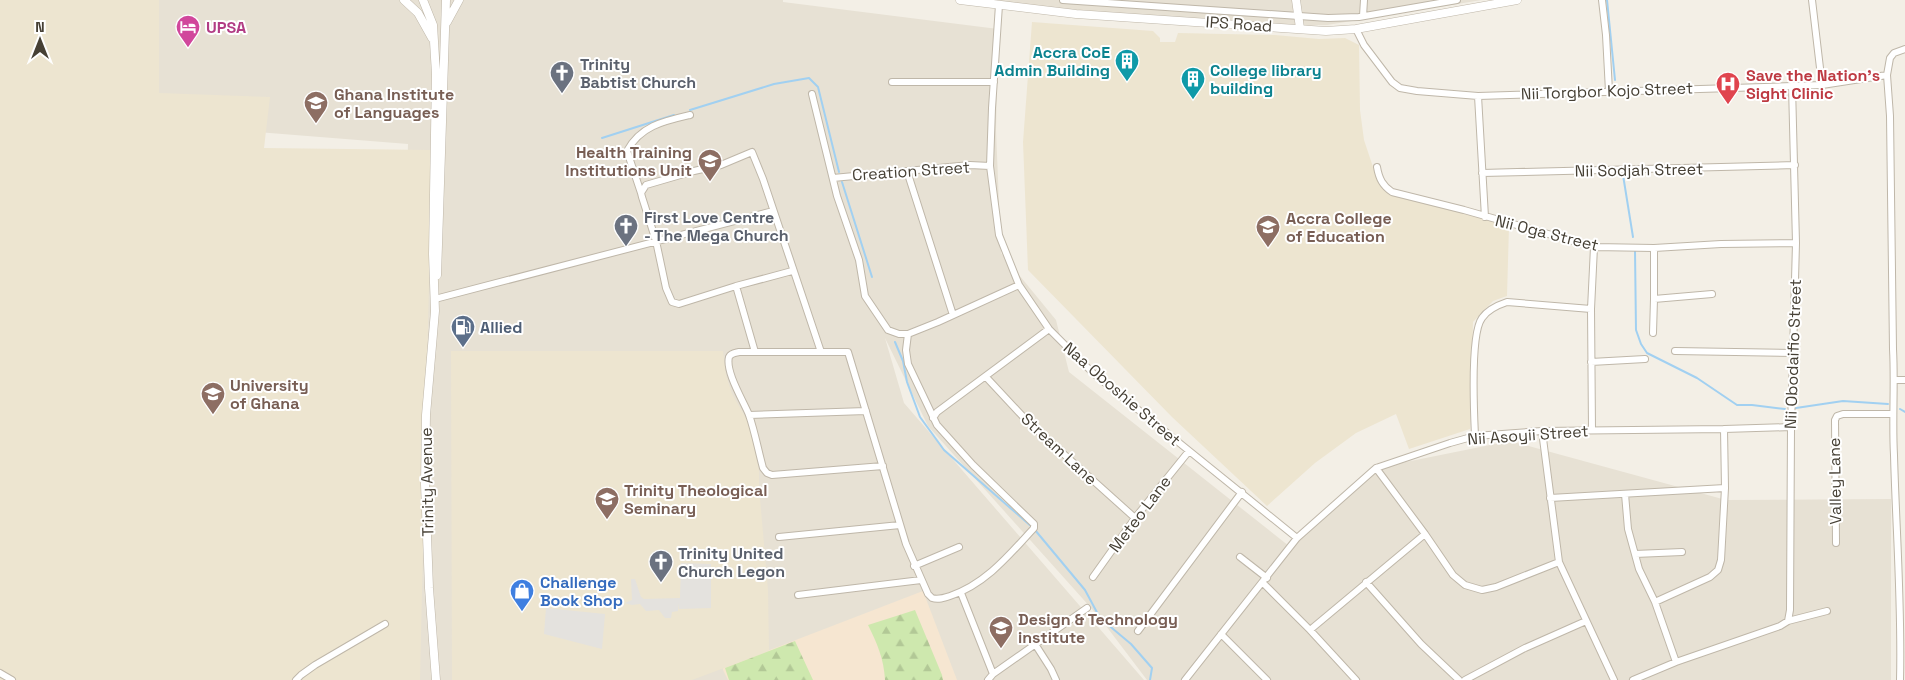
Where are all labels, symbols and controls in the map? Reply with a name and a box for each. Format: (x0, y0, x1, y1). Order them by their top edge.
street label: IPS Road (1205, 11, 1273, 37)
hotel icon: UPSA (175, 14, 201, 48)
north arrow (15, 15, 65, 65)
place label: UPSA (206, 17, 246, 38)
text: N (35, 18, 45, 36)
place label: Accra CoE Admin Building (994, 42, 1110, 81)
building icon: Accra CoE Admin Building (1114, 48, 1140, 82)
place label: Trinity Babtist Church (580, 54, 696, 93)
church icon: Trinity Babtist Church (549, 60, 575, 94)
place label: College library building (1210, 60, 1322, 99)
place label: Save the Nation's Sight Clinic (1746, 65, 1880, 104)
building icon: College library building (1180, 66, 1206, 100)
hospital icon: Save the Nation's Sight Clinic (1715, 71, 1741, 105)
street label: Nii Torgbor Kojo Street (1520, 77, 1694, 105)
place label: Ghana Institute of Languages (334, 84, 454, 123)
school or university icon: Ghana Institute of Languages (303, 90, 329, 124)
place label: Health Training Institutions Unit (565, 142, 692, 181)
school or university icon: Health Training Institutions Unit (697, 148, 723, 182)
street label: Creation Street (851, 156, 971, 186)
street label: Nii Sodjah Street (1575, 158, 1703, 182)
place label: First Love Centre - The Mega Church (644, 207, 789, 246)
place label: Accra College of Education (1286, 208, 1392, 247)
street label: Nii Oga Street (1493, 210, 1601, 256)
church icon: First Love Centre - The Mega Church (613, 213, 639, 247)
school or university icon: Accra College of Education (1255, 214, 1281, 248)
street label: Nii Obodaifio Street (1780, 278, 1806, 430)
fuel station icon: Allied (450, 314, 476, 348)
place label: Allied (480, 317, 522, 338)
street label: Naa Oboshie Street (1059, 337, 1185, 451)
place label: University of Ghana (230, 375, 309, 414)
school or university icon: University of Ghana (200, 381, 226, 415)
street label: Stream Lane (1016, 408, 1102, 490)
street label: Nii Asoyii Street (1467, 420, 1589, 450)
street label: Trinity Avenue (416, 427, 438, 537)
street label: Valley Lane (1824, 437, 1846, 525)
street label: Meteo Lane (1104, 471, 1176, 557)
place label: Trinity Theological Seminary (624, 480, 767, 519)
school or university icon: Trinity Theological Seminary (594, 486, 620, 520)
place label: Trinity United Church Legon (678, 543, 785, 582)
church icon: Trinity United Church Legon (648, 549, 674, 583)
place label: Challenge Book Shop (540, 572, 623, 611)
shop icon: Challenge Book Shop (509, 578, 535, 612)
place label: Design & Technology institute (1018, 609, 1178, 648)
school or university icon: Design & Technology institute (988, 615, 1014, 649)

